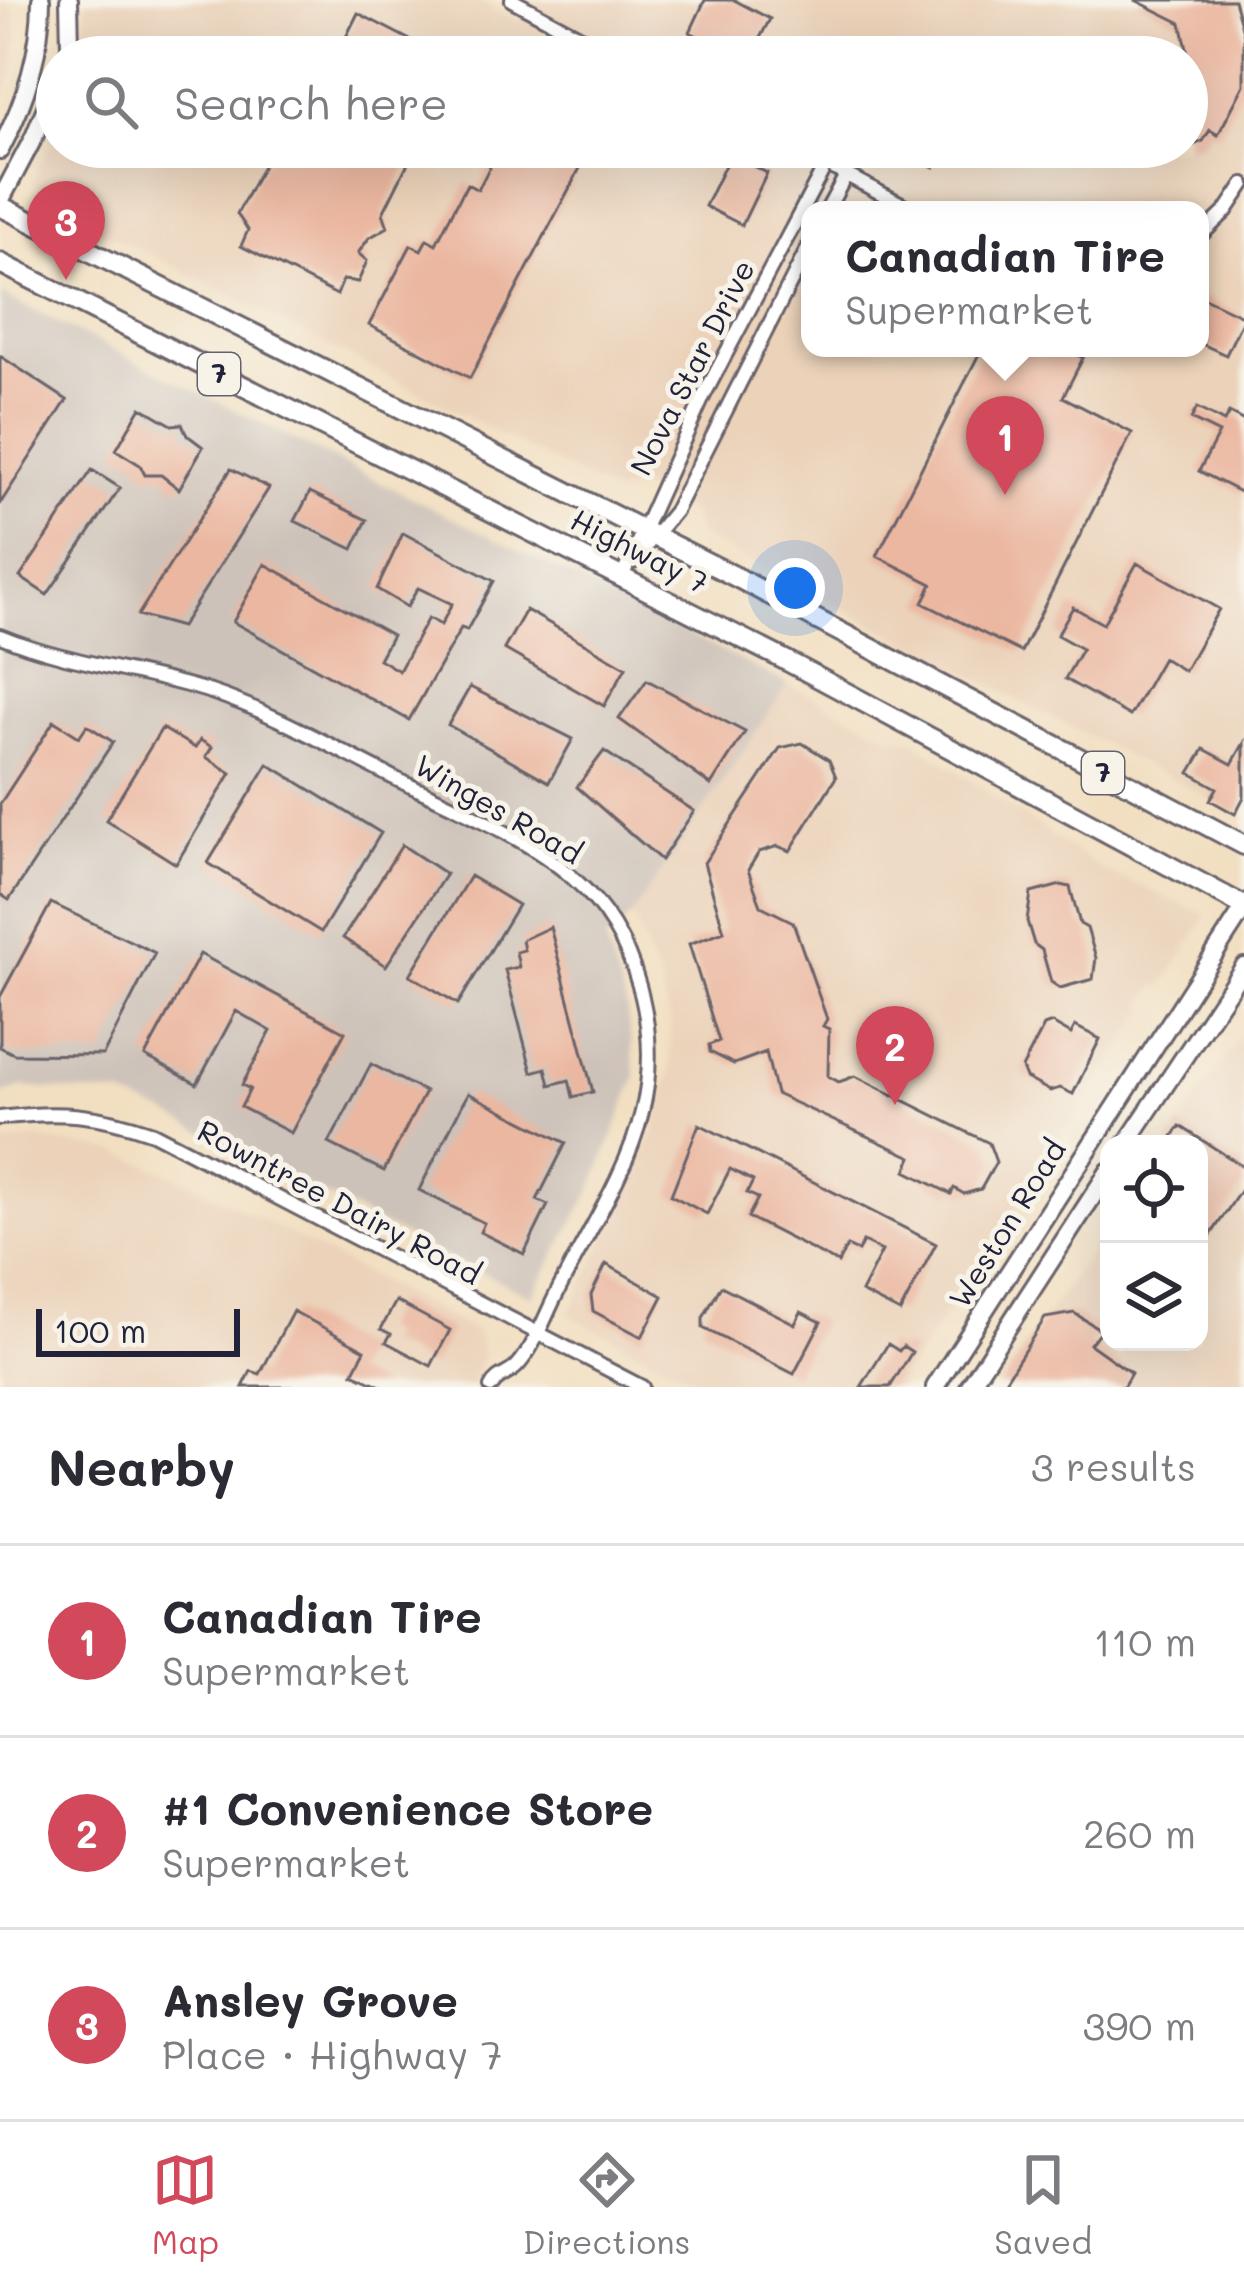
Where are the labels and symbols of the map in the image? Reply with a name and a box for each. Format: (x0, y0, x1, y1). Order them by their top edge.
pin: 3 (27, 181, 105, 280)
street label: Nova Star Drive (620, 253, 763, 482)
road number: 7 (198, 353, 240, 395)
pin: 1 (966, 396, 1044, 495)
street label: Highway 7 (565, 499, 715, 602)
your location (765, 558, 825, 618)
street label: Winges Road (408, 744, 590, 872)
road number: 7 (1082, 752, 1124, 794)
pin: 2 (856, 1006, 934, 1105)
street label: Rowntree Dairy Road (191, 1110, 489, 1293)
street label: Weston Road (939, 1131, 1074, 1315)
scale bar (36, 1303, 240, 1356)

